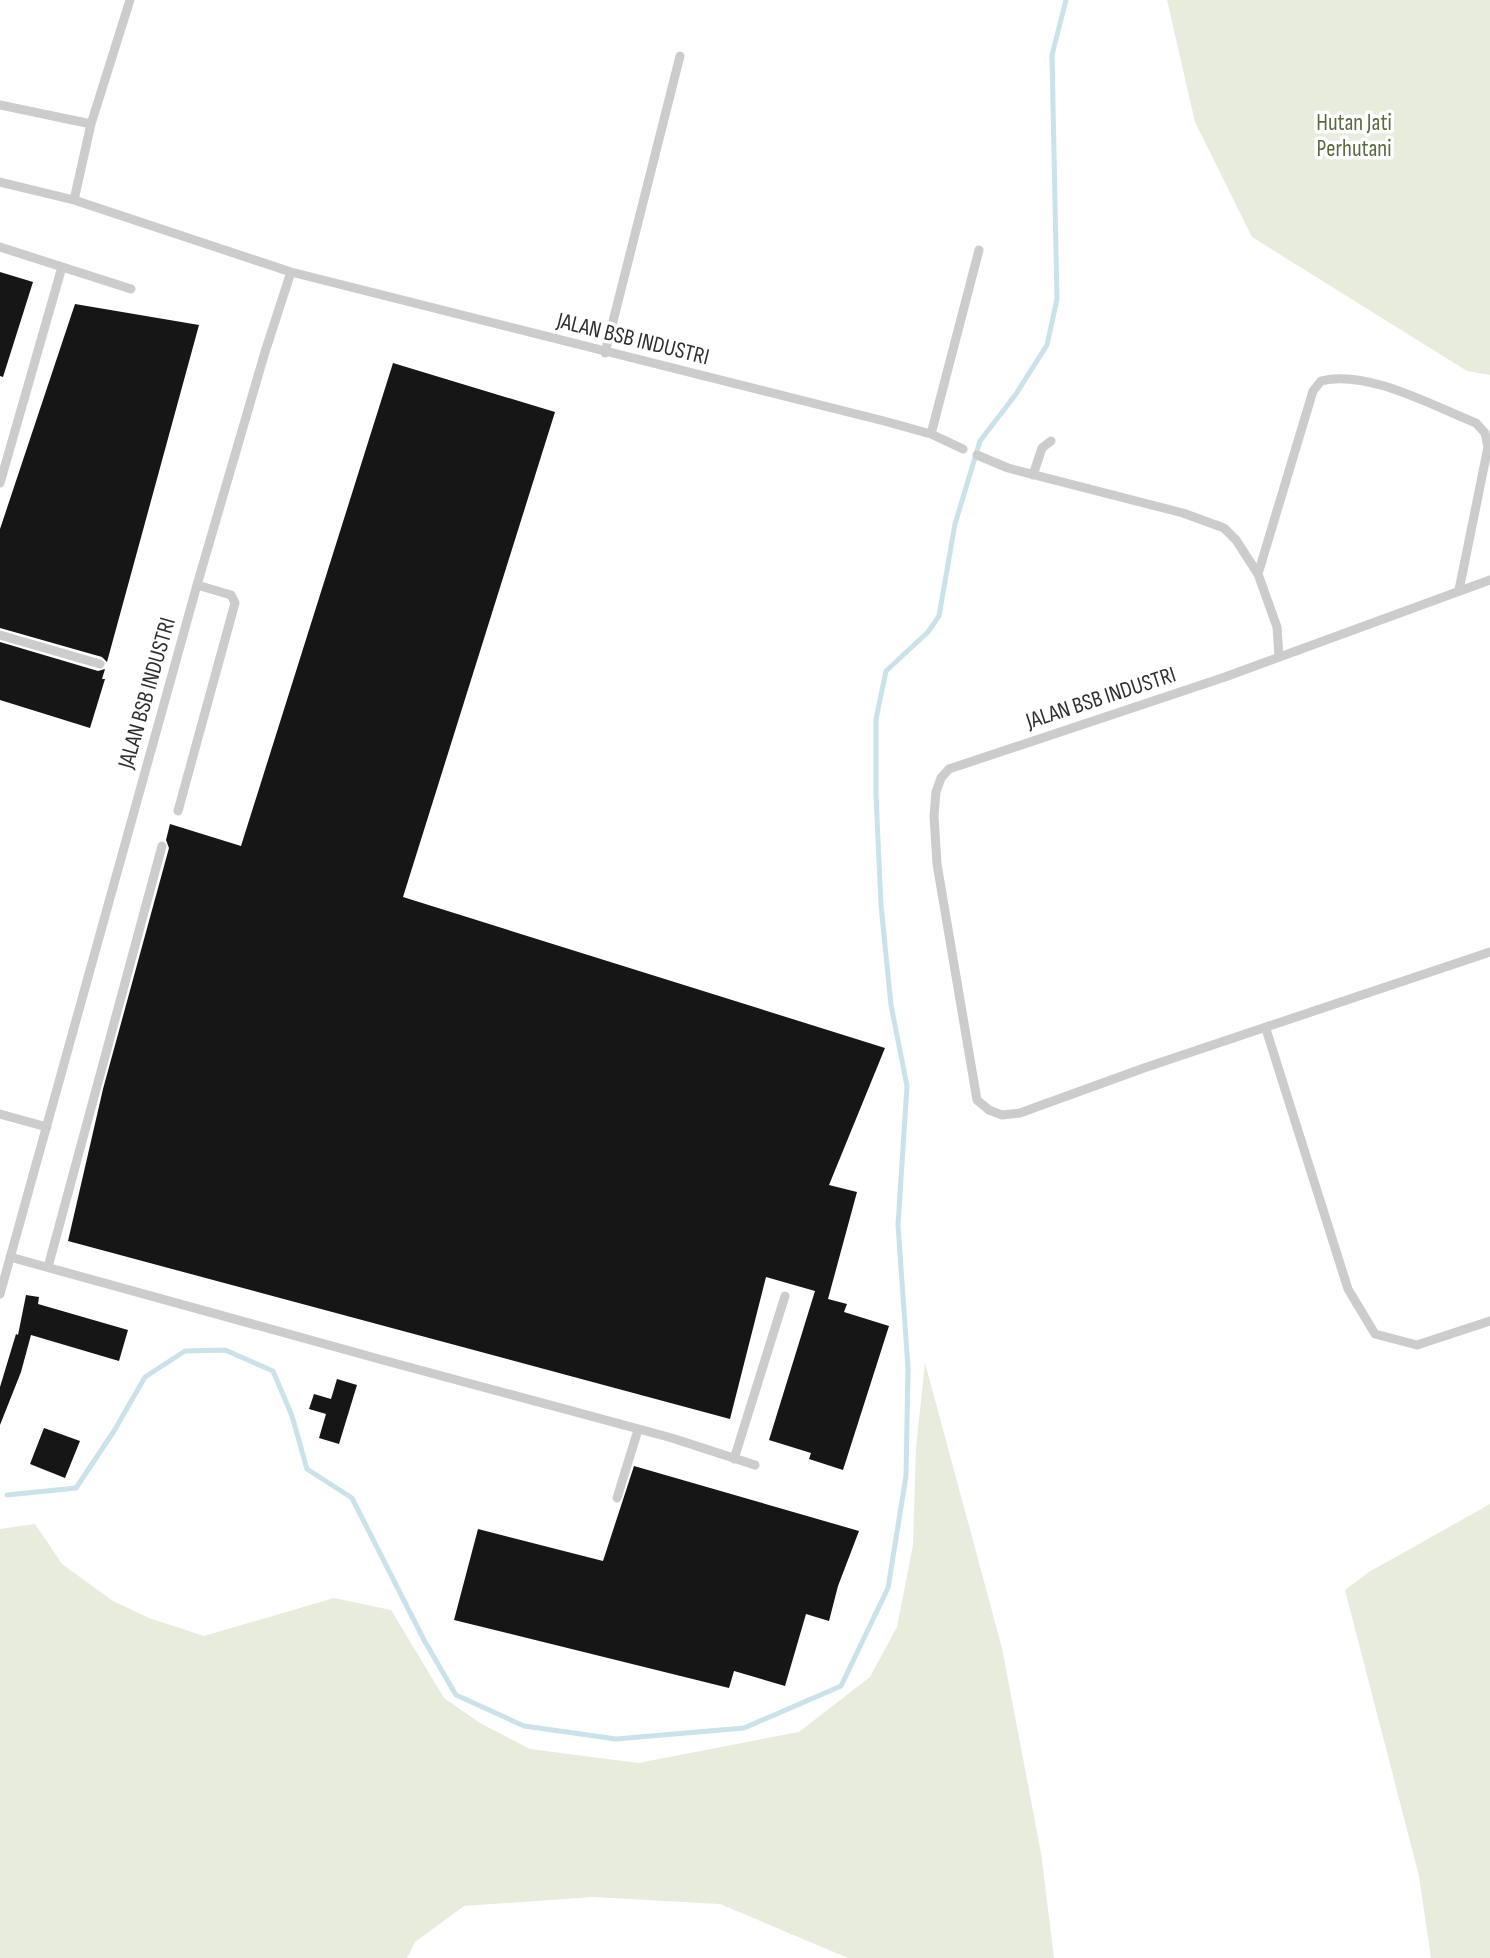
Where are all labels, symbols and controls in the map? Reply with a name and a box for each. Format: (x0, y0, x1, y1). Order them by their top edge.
park label: Hutan Jati Perhutani (1316, 109, 1392, 163)
street label: JALAN BSB INDUSTRI (553, 306, 712, 371)
street label: JALAN BSB INDUSTRI (112, 614, 182, 773)
street label: JALAN BSB INDUSTRI (1022, 661, 1179, 736)

